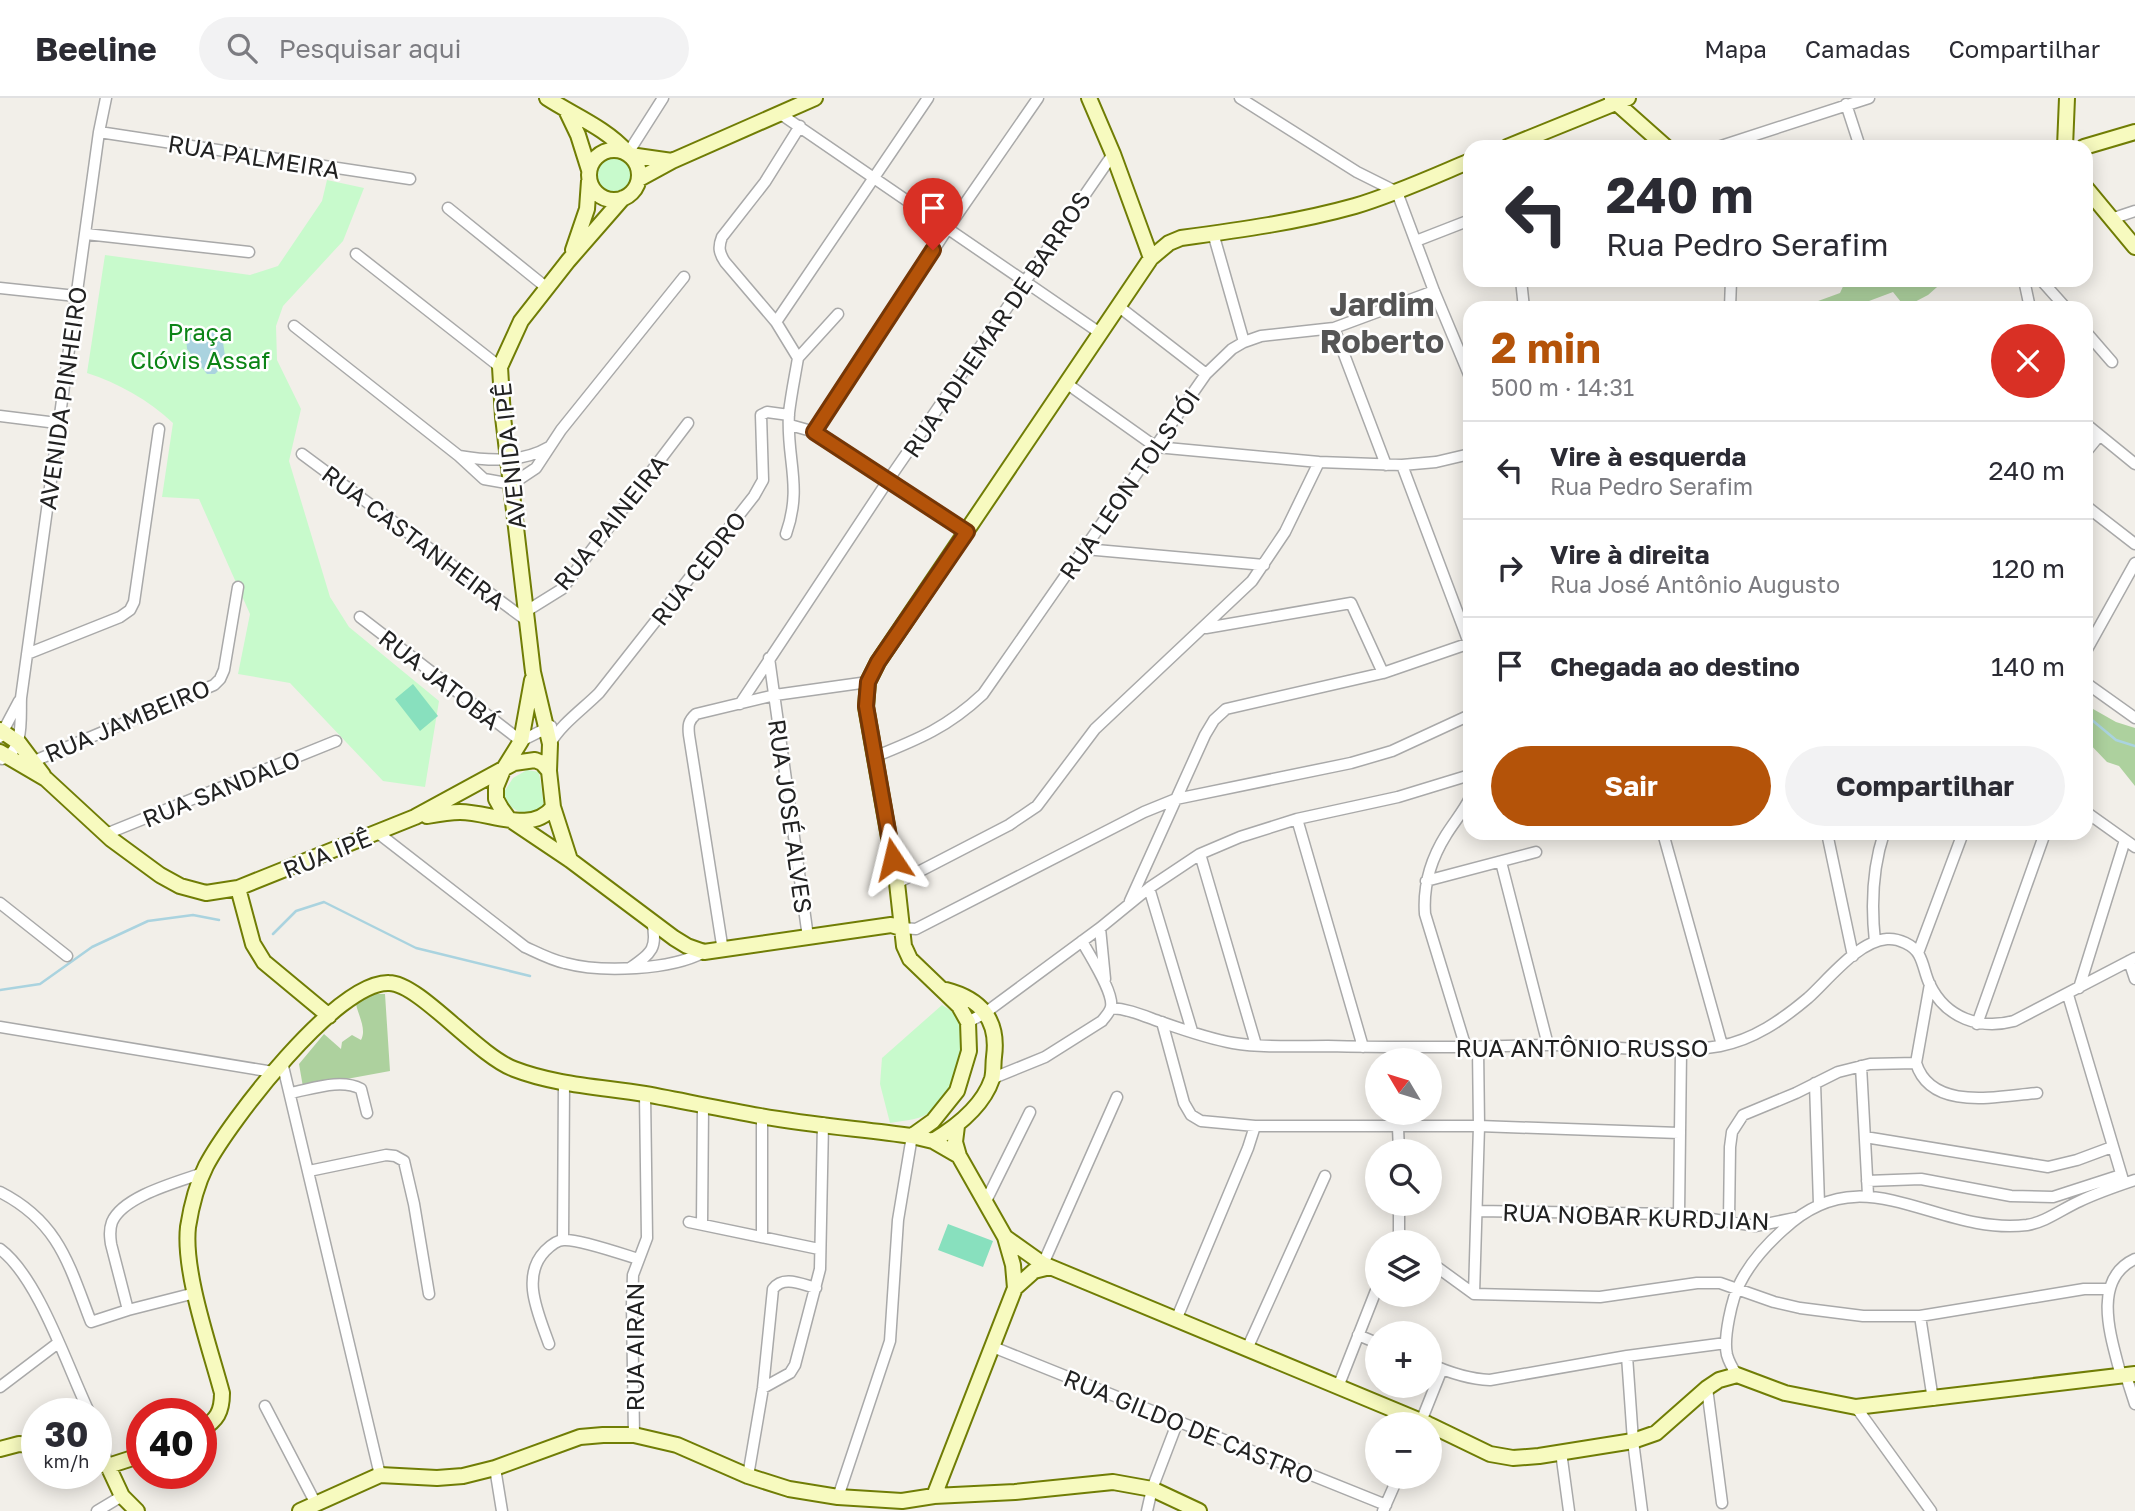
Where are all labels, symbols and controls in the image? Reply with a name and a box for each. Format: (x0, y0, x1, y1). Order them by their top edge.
search box (199, 17, 689, 80)
text: Beeline (35, 29, 157, 68)
icon: search (223, 29, 261, 67)
text: Pesquisar aqui (279, 33, 462, 64)
text: Mapa (1704, 34, 1767, 63)
text: Camadas (1805, 34, 1910, 63)
text: Compartilhar (1948, 34, 2100, 63)
street label: RUA PALMEIRA (166, 128, 342, 184)
text: 240 m (1606, 165, 1754, 224)
icon: left (1491, 168, 1582, 259)
pin (903, 178, 963, 250)
street label: RUA ADHEMAR DE BARROS (896, 185, 1096, 463)
icon: arrive (914, 189, 952, 227)
text: Rua Pedro Serafim (1606, 225, 1889, 263)
street label: AVENIDA PINHEIRO (32, 285, 92, 511)
district label: Jardim Roberto (1320, 285, 1444, 360)
park label: Praça Clóvis Assaf (130, 317, 270, 374)
text: 2 min (1491, 322, 1601, 372)
button: close (1991, 324, 2065, 398)
text: 500 m · 14:31 (1491, 373, 1634, 401)
street label: AVENIDA IPÊ (487, 382, 531, 530)
street label: RUA LEON TOLSTÓI (1052, 383, 1206, 585)
text: Vire à esquerda (1550, 441, 1746, 472)
street label: RUA PAINEIRA (547, 449, 673, 595)
icon: left (1491, 451, 1529, 489)
text: 240 m (1988, 455, 2065, 486)
street label: RUA CASTANHEIRA (317, 459, 511, 615)
text: Rua Pedro Serafim (1550, 472, 1753, 500)
street label: RUA CEDRO (644, 505, 752, 631)
text: Vire à direita (1550, 539, 1710, 570)
icon: right (1491, 549, 1529, 587)
text: 120 m (1992, 553, 2065, 584)
text: Rua José Antônio Augusto (1550, 570, 1840, 598)
street label: RUA JATOBÁ (374, 623, 506, 735)
icon: arrive (1491, 647, 1529, 685)
text: Chegada ao destino (1550, 651, 1800, 682)
text: 140 m (1991, 651, 2065, 682)
street label: RUA JAMBEIRO (40, 672, 214, 768)
street label: RUA JOSÉ ALVES (763, 717, 819, 915)
street label: RUA SANDALO (138, 743, 304, 833)
button: Sair (1491, 746, 1771, 826)
button: Compartilhar (1785, 746, 2065, 826)
street label: RUA IPÊ (279, 822, 375, 884)
position arrow (856, 822, 930, 896)
street label: RUA ANTÔNIO RUSSO (1455, 1033, 1709, 1062)
north arrow (1365, 1048, 1442, 1125)
map controls (1365, 1048, 1442, 1489)
button: search (1365, 1139, 1442, 1216)
street label: RUA NOBAR KURDJIAN (1502, 1197, 1770, 1235)
button: layers (1365, 1230, 1442, 1307)
street label: RUA AIRAN (620, 1282, 649, 1412)
button: + (1365, 1321, 1442, 1398)
street label: RUA GILDO DE CASTRO (1060, 1363, 1318, 1489)
speed limit sign: 40 (126, 1398, 217, 1489)
button: − (1365, 1412, 1442, 1489)
text: 30 (44, 1413, 89, 1455)
text: km/h (44, 1450, 89, 1472)

